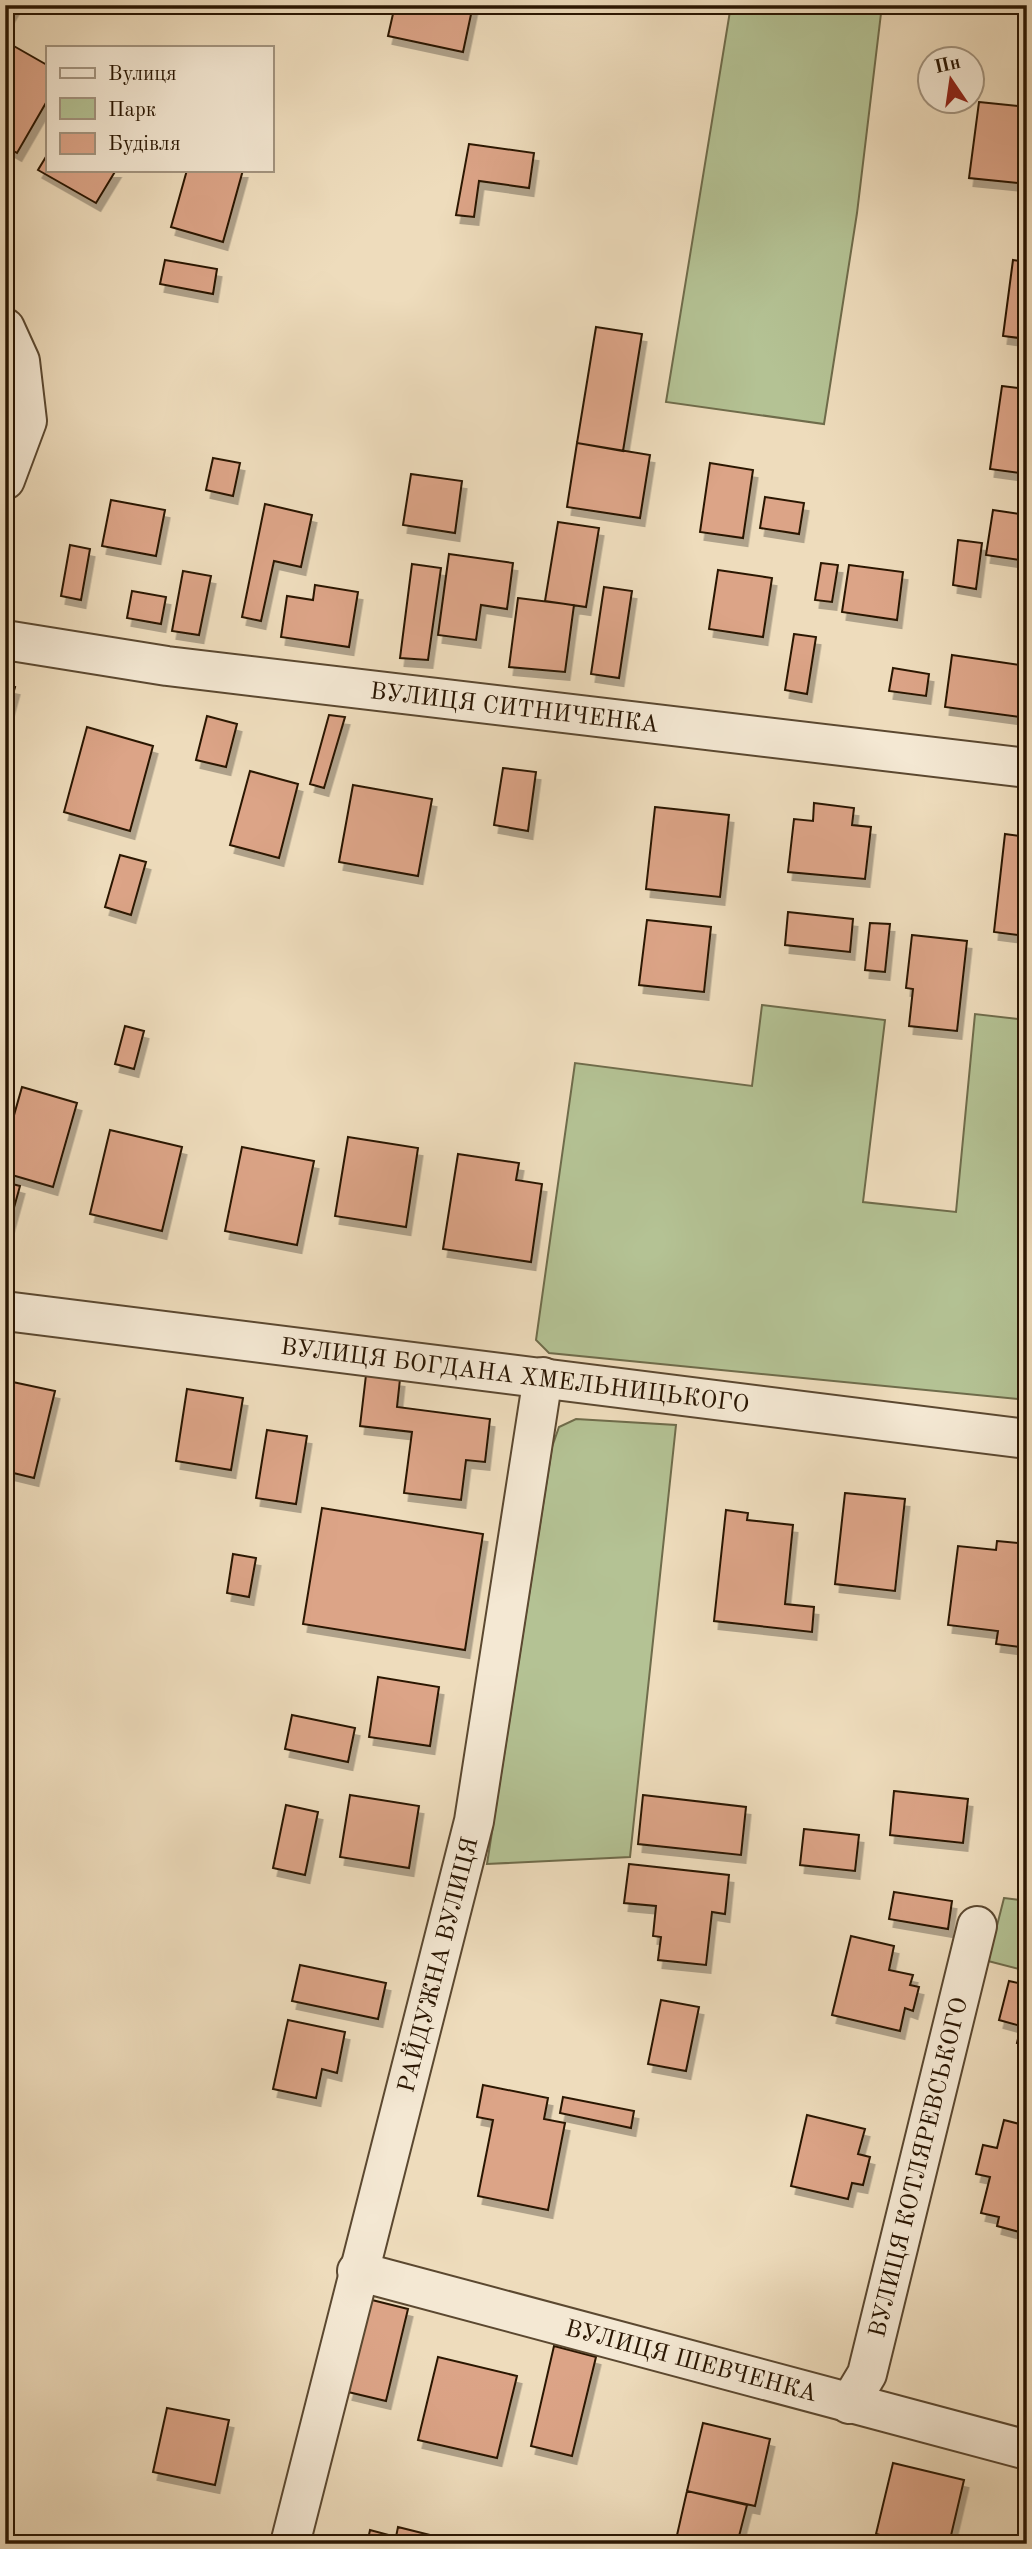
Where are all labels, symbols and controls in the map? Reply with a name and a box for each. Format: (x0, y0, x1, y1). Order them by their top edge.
legend (46, 46, 273, 172)
north arrow (916, 46, 986, 116)
text: Пн (933, 54, 963, 78)
text: Вулиця (108, 64, 177, 85)
text: Парк (108, 100, 157, 121)
text: Будівля (108, 134, 181, 155)
street label: ВУЛИЦЯ СИТНИЧЕНКА (369, 680, 660, 738)
street label: ВУЛИЦЯ БОГДАНА ХМЕЛЬНИЦЬКОГО (279, 1336, 751, 1418)
street label: РАЙДУЖНА ВУЛИЦЯ (395, 1835, 483, 2095)
street label: ВУЛИЦЯ КОТЛЯРЕВСЬКОГО (866, 1995, 973, 2340)
street label: ВУЛИЦЯ ШЕВЧЕНКА (562, 2317, 819, 2407)

